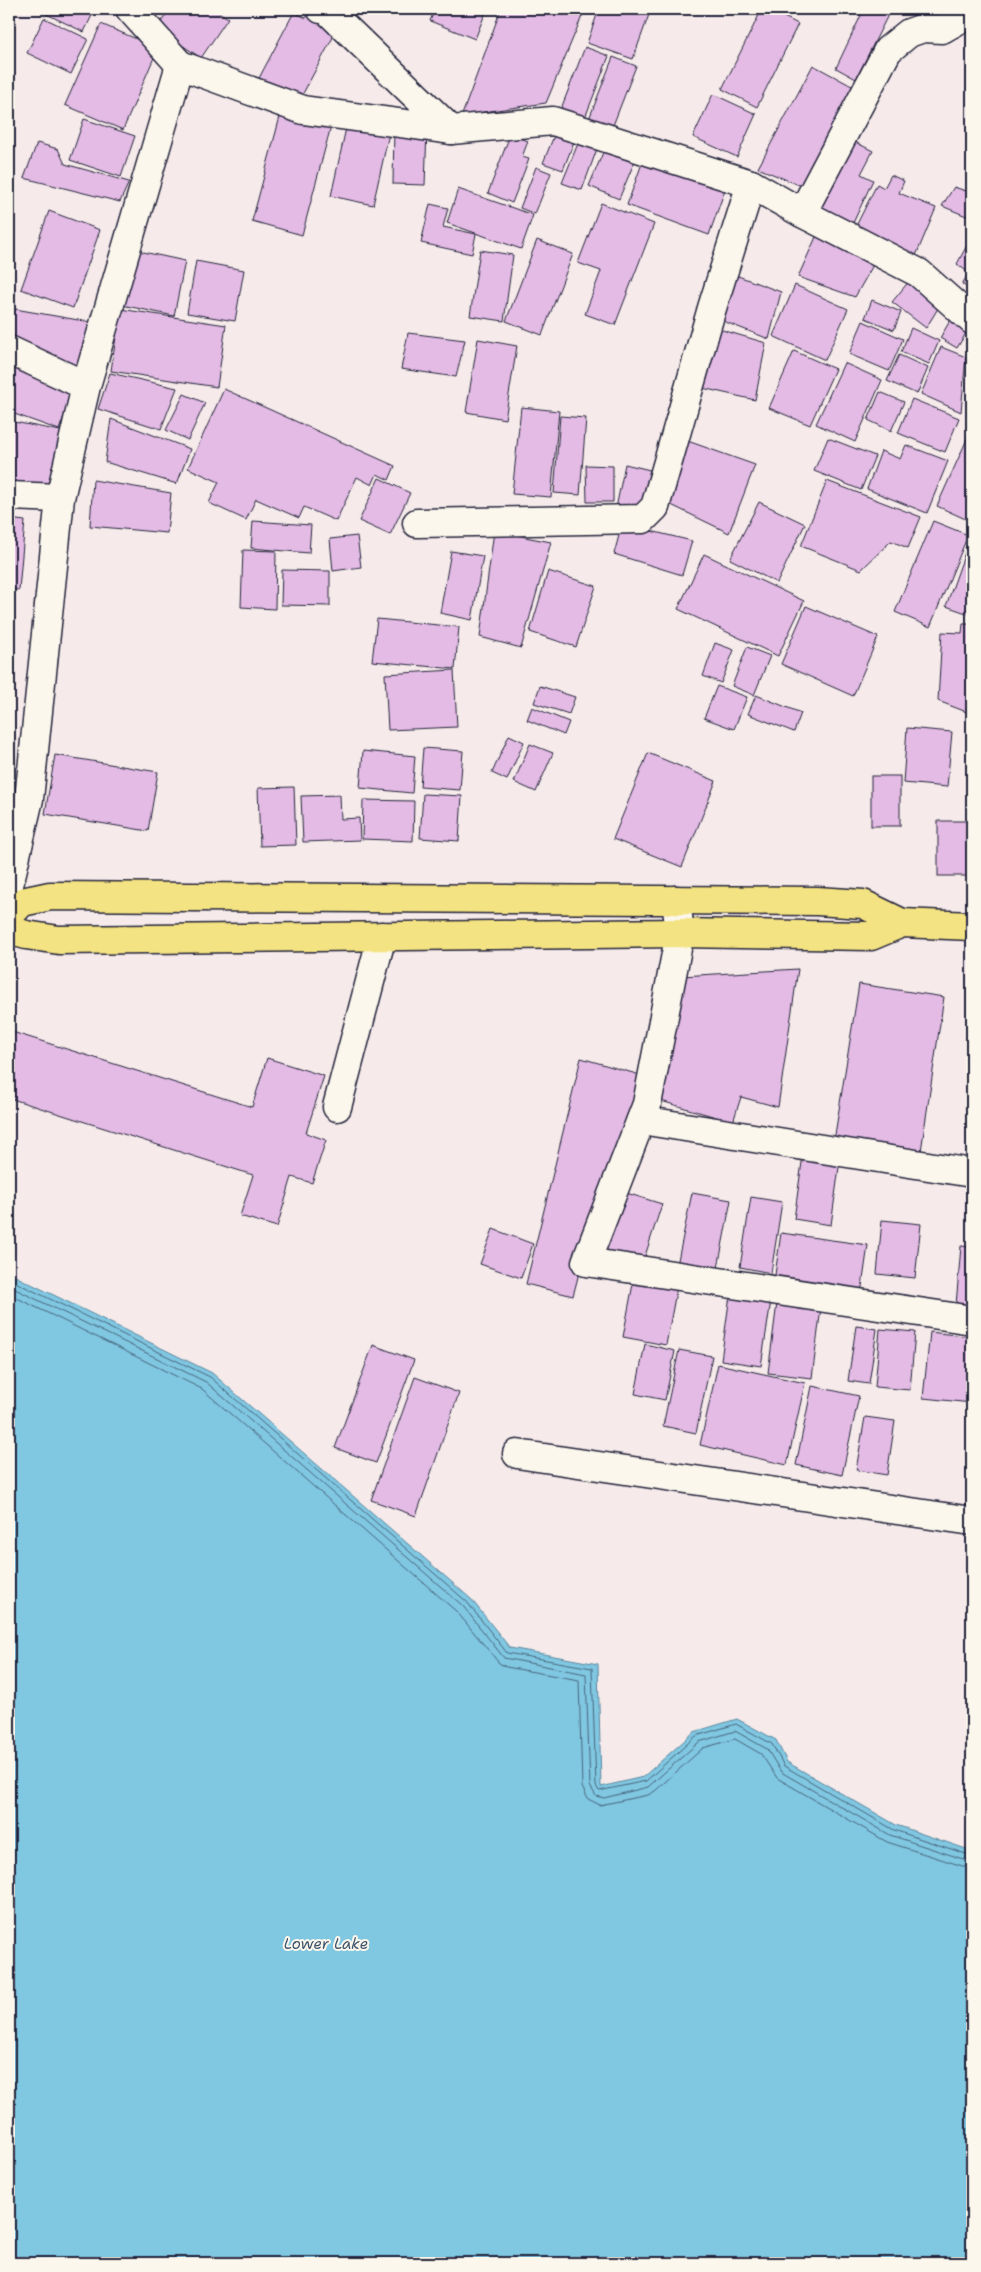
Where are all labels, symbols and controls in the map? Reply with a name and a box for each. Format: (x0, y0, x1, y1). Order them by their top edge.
water label: Lower Lake (284, 1934, 368, 1954)

